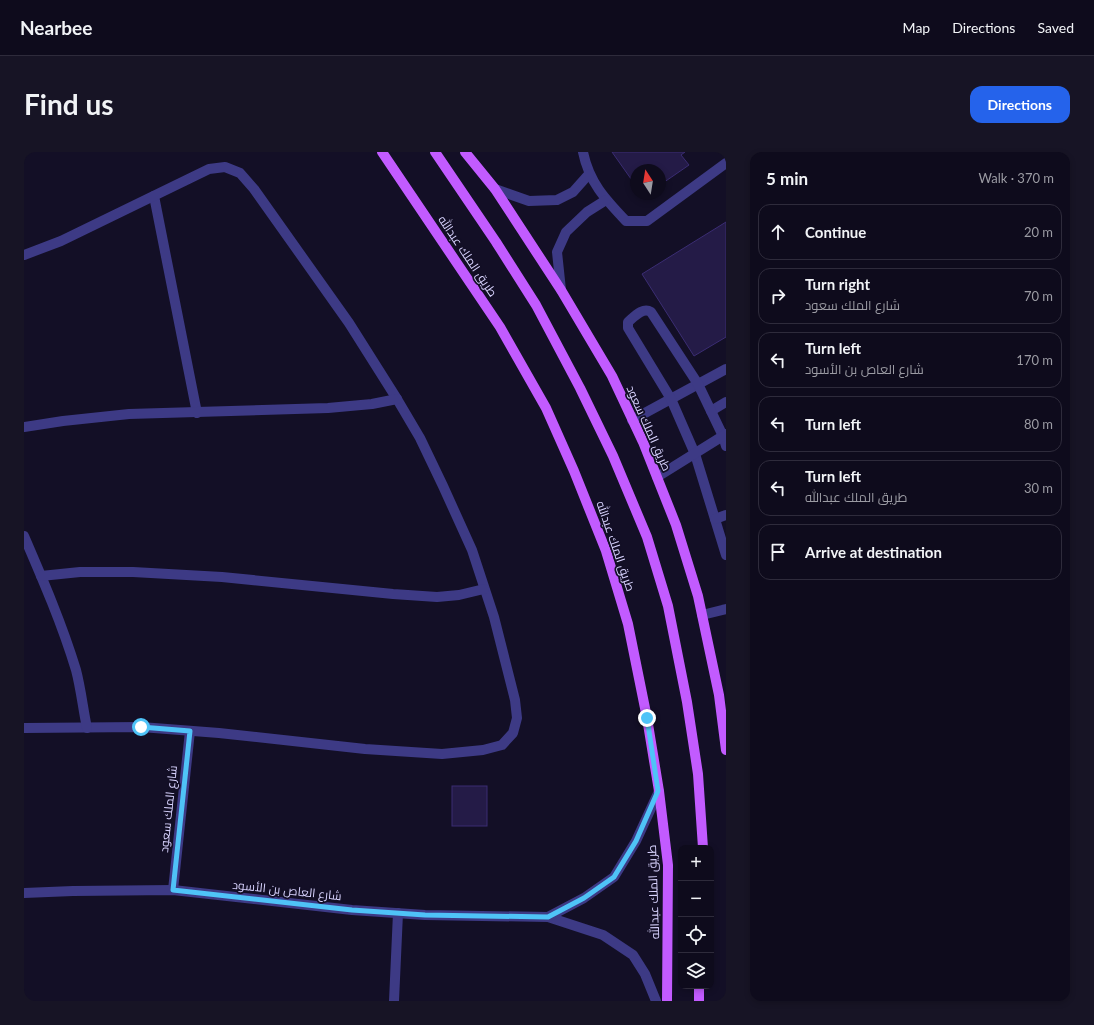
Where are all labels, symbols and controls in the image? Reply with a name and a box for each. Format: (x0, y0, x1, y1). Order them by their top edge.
text: Nearbee (20, 16, 92, 39)
text: Map (903, 19, 930, 36)
text: Directions (952, 19, 1015, 36)
text: Saved (1037, 19, 1074, 36)
button: Directions (970, 86, 1070, 123)
text: Find us (24, 87, 114, 121)
north arrow (630, 164, 666, 200)
text: 5 min (766, 168, 808, 189)
text: Walk · 370 m (978, 170, 1054, 186)
street label: طريق الملك عبدالله (435, 213, 501, 299)
icon: ahead (767, 221, 789, 243)
text: Continue (805, 223, 866, 241)
text: 20 m (1024, 224, 1053, 240)
text: Turn right (805, 275, 870, 293)
icon: right (767, 285, 789, 307)
text: 70 m (1024, 288, 1053, 304)
text: شارع الملك سعود (805, 297, 900, 313)
text: Turn left (805, 339, 861, 357)
icon: left (767, 349, 789, 371)
text: 170 m (1016, 352, 1053, 368)
text: شارع العاص بن الأسود (805, 361, 924, 377)
street label: طريق الملك سعود (623, 383, 675, 473)
icon: left (767, 413, 789, 435)
text: Turn left (805, 415, 861, 433)
text: 80 m (1024, 416, 1053, 432)
text: Turn left (805, 467, 861, 485)
icon: left (767, 477, 789, 499)
text: 30 m (1024, 480, 1053, 496)
text: طريق الملك عبدالله (805, 489, 908, 505)
street label: طريق الملك عبدالله (594, 499, 639, 593)
icon: arrive (767, 541, 789, 563)
text: Arrive at destination (805, 543, 942, 561)
route end (638, 709, 656, 727)
route start (132, 718, 150, 736)
street label: شارع الملك سعود (156, 764, 181, 854)
street label: طريق الملك عبدالله (644, 844, 662, 940)
map controls (678, 845, 714, 989)
button: + (678, 845, 714, 881)
street label: شارع العاص بن الأسود (232, 877, 342, 904)
button: − (678, 881, 714, 917)
button: locate (678, 917, 714, 953)
button: layers (678, 953, 714, 989)

